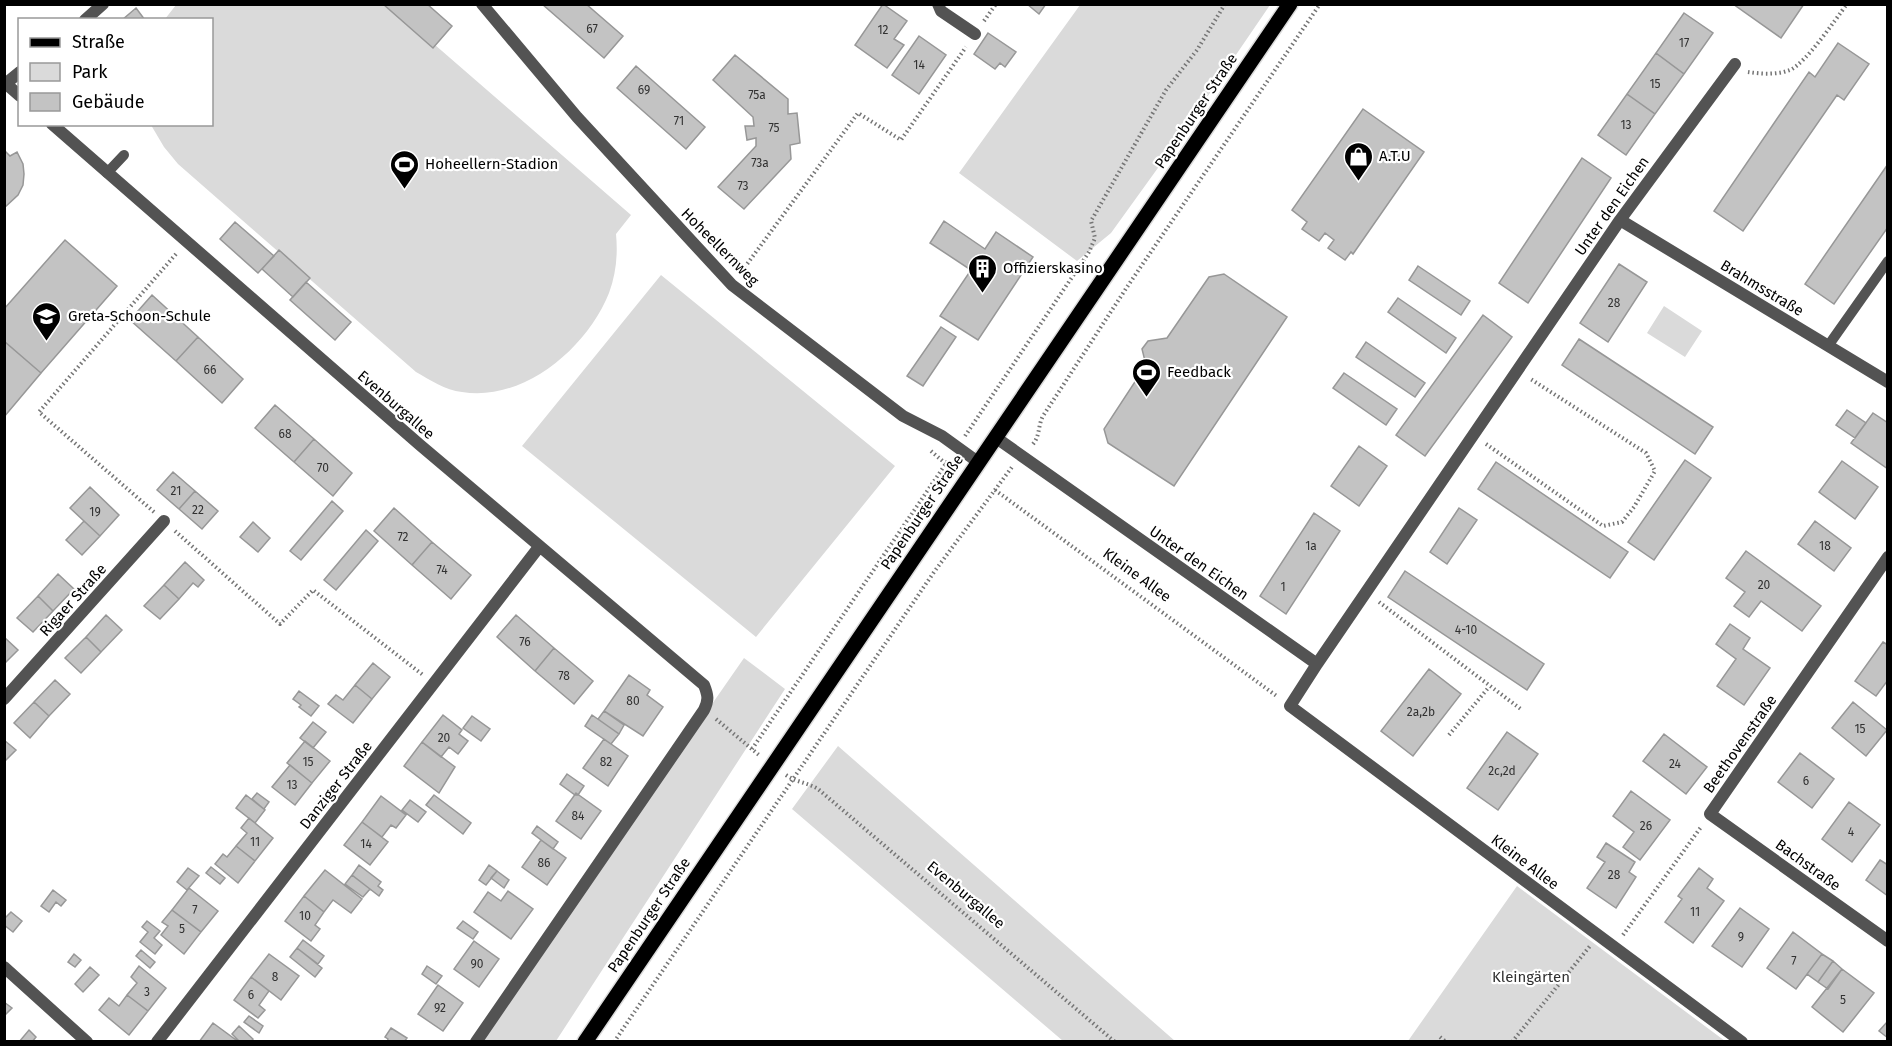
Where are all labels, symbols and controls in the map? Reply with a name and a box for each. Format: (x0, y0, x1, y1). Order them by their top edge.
legend (18, 18, 213, 126)
house number: 67 (586, 22, 598, 36)
house number: 12 (877, 23, 889, 37)
text: Straße (72, 31, 125, 53)
house number: 17 (1679, 36, 1689, 50)
street label: Papenburger Straße (1151, 50, 1241, 172)
house number: 14 (913, 58, 925, 72)
text: Park (72, 61, 108, 83)
house number: 15 (1649, 77, 1661, 91)
house number: 69 (638, 83, 650, 97)
house number: 75a (748, 88, 766, 102)
text: Gebäude (72, 91, 145, 113)
house number: 71 (674, 114, 684, 128)
house number: 13 (1620, 118, 1632, 132)
house number: 75 (768, 121, 780, 135)
shop icon: A.T.U (1342, 140, 1374, 182)
place label: A.T.U (1379, 147, 1411, 165)
sports icon: Hoheellern-Stadion (388, 148, 420, 190)
street label: Unter den Eichen (1571, 153, 1653, 259)
place label: Hoheellern-Stadion (425, 155, 558, 173)
house number: 73a (751, 156, 769, 170)
house number: 73 (737, 179, 749, 193)
street label: Hoheellernweg (677, 204, 763, 290)
building icon: Offizierskasino (966, 252, 998, 294)
street label: Brahmsstraße (1717, 256, 1807, 320)
place label: Offizierskasino (1003, 259, 1103, 277)
house number: 28 (1608, 296, 1621, 310)
school or university icon: Greta-Schoon-Schule (31, 300, 63, 342)
place label: Greta-Schoon-Schule (68, 307, 211, 325)
sports icon: Feedback (1130, 356, 1162, 398)
house number: 66 (204, 363, 216, 377)
place label: Feedback (1167, 363, 1231, 381)
street label: Evenburgallee (354, 367, 438, 443)
house number: 68 (278, 427, 292, 441)
street label: Papenburger Straße (877, 451, 967, 573)
house number: 70 (317, 461, 329, 475)
house number: 21 (171, 484, 181, 498)
house number: 22 (192, 503, 204, 517)
house number: 19 (89, 505, 101, 519)
street label: Unter den Eichen (1146, 522, 1252, 604)
house number: 72 (397, 530, 409, 544)
house number: 1a (1305, 539, 1317, 553)
house number: 18 (1819, 539, 1831, 553)
street label: Kleine Allee (1099, 544, 1175, 606)
street label: Rigaer Straße (36, 560, 110, 640)
house number: 74 (436, 563, 448, 577)
house number: 20 (1758, 578, 1771, 592)
house number: 1 (1280, 580, 1286, 594)
house number: 4-10 (1455, 623, 1477, 637)
house number: 76 (519, 635, 531, 649)
house number: 78 (558, 669, 570, 683)
street label: Beethovenstraße (1699, 691, 1781, 797)
house number: 80 (626, 694, 640, 708)
house number: 2a,2b (1407, 705, 1435, 719)
house number: 15 (1854, 722, 1866, 736)
house number: 20 (438, 731, 451, 745)
street label: Danziger Straße (296, 737, 376, 833)
house number: 15 (302, 755, 314, 769)
house number: 82 (600, 755, 612, 769)
house number: 24 (1669, 757, 1682, 771)
house number: 2c,2d (1488, 764, 1516, 778)
house number: 6 (1803, 774, 1809, 788)
house number: 13 (286, 778, 298, 792)
house number: 84 (572, 809, 585, 823)
house number: 26 (1640, 819, 1652, 833)
house number: 4 (1848, 825, 1855, 839)
street label: Kleine Allee (1488, 831, 1562, 893)
house number: 11 (250, 835, 260, 849)
street label: Bachstraße (1772, 835, 1844, 895)
house number: 14 (360, 837, 372, 851)
street label: Papenburger Straße (604, 854, 694, 976)
house number: 86 (537, 856, 551, 870)
street label: Evenburgallee (924, 857, 1008, 933)
house number: 28 (1608, 868, 1621, 882)
house number: 7 (192, 903, 198, 917)
house number: 11 (1690, 905, 1700, 919)
house number: 10 (299, 909, 311, 923)
house number: 5 (179, 922, 185, 936)
house number: 9 (1738, 930, 1744, 944)
house number: 7 (1791, 954, 1797, 968)
house number: 90 (471, 957, 484, 971)
park label: Kleingärten (1492, 968, 1570, 986)
house number: 8 (272, 970, 279, 984)
house number: 3 (144, 985, 150, 999)
house number: 6 (248, 988, 254, 1002)
house number: 5 (1840, 993, 1846, 1007)
house number: 92 (434, 1001, 446, 1015)

